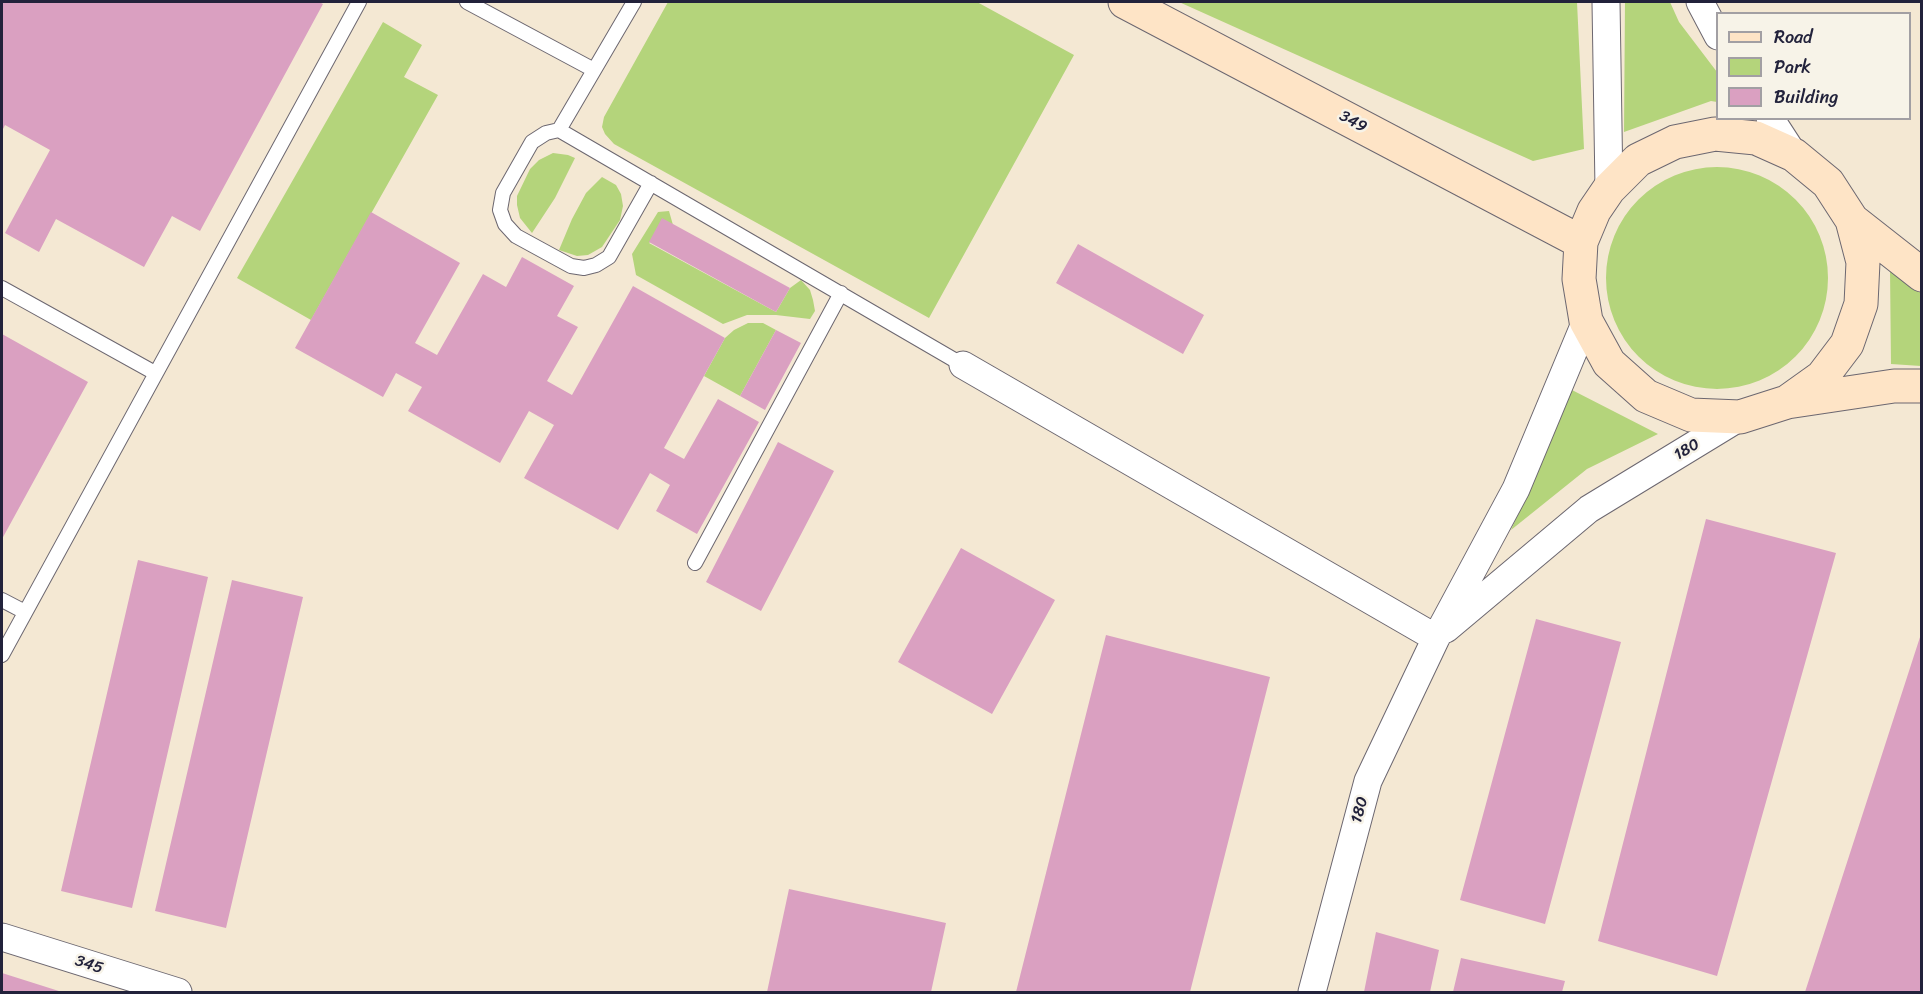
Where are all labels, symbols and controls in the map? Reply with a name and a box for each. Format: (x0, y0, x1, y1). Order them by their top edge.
legend (1716, 12, 1911, 120)
text: Road (1774, 21, 1813, 53)
text: Park (1774, 51, 1811, 83)
text: Building (1774, 81, 1838, 113)
street label: 349 (1336, 107, 1370, 137)
street label: 180 (1671, 435, 1703, 465)
street label: 180 (1347, 795, 1373, 825)
street label: 345 (72, 951, 106, 979)

